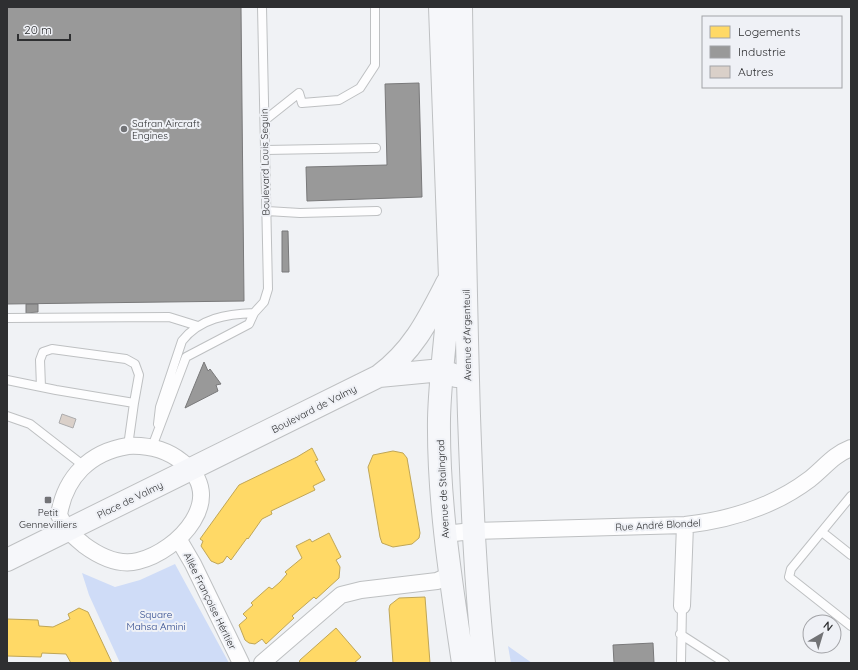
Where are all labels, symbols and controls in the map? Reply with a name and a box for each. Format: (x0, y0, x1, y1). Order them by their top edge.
scale bar (18, 16, 70, 42)
legend (702, 16, 842, 88)
text: 20 m (24, 22, 52, 37)
text: Logements (738, 24, 801, 39)
text: Industrie (738, 44, 786, 59)
text: Autres (738, 64, 774, 79)
street label: Boulevard Louis Seguin (258, 108, 272, 216)
place label: Safran Aircraft Engines (132, 117, 200, 142)
marker: Safran Aircraft Engines (119, 124, 129, 134)
street label: Avenue d'Argenteuil (460, 289, 474, 381)
street label: Boulevard de Valmy (269, 382, 359, 436)
street label: Avenue de Stalingrad (434, 439, 452, 539)
street label: Place de Valmy (95, 478, 165, 522)
marker: Petit Gennevilliers (43, 495, 53, 505)
place label: Petit Gennevilliers (19, 506, 77, 531)
street label: Rue André Blondel (615, 516, 701, 534)
street label: Allée Françoise Héritier (181, 550, 239, 652)
park label: Square Mahsa Amini (126, 608, 186, 633)
north arrow (802, 614, 842, 654)
text: N (821, 618, 836, 634)

